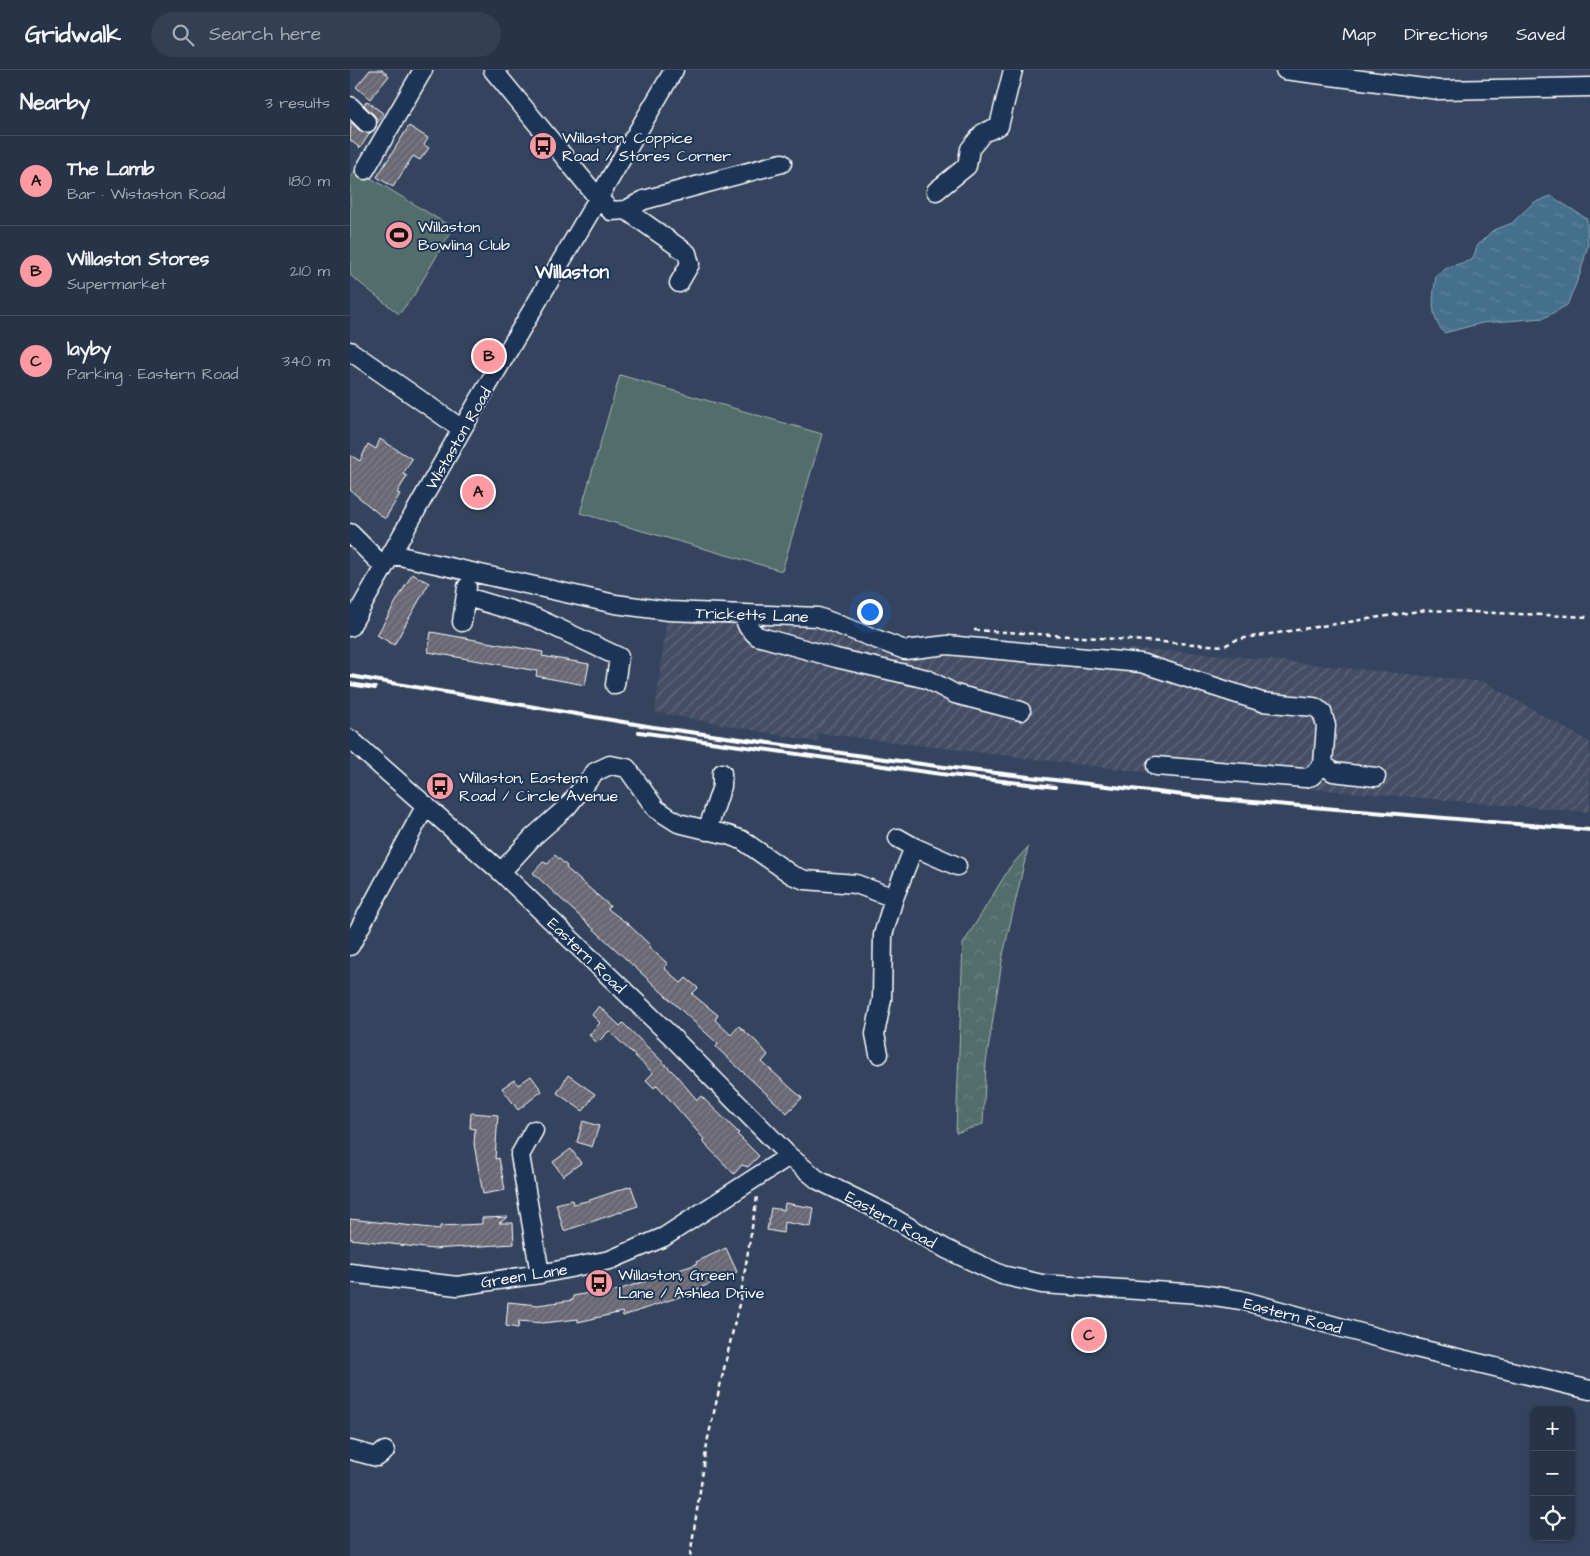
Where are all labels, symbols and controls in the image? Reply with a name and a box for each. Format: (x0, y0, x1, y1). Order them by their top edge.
search box (151, 12, 501, 57)
text: Gridwalk (25, 18, 121, 52)
icon: search (169, 21, 197, 49)
text: Search here (209, 21, 321, 48)
text: Map (1342, 22, 1376, 47)
text: Directions (1404, 22, 1488, 47)
text: Saved (1516, 22, 1565, 47)
text: Nearby (20, 88, 90, 117)
text: 3 results (265, 92, 330, 114)
place label: Willaston, Coppice Road / Stores Corner (562, 127, 731, 167)
bus stop icon: Willaston, Coppice Road / Stores Corner (528, 131, 558, 161)
text: The Lamb (67, 156, 154, 183)
text: A (31, 170, 41, 192)
text: 180 m (289, 170, 330, 192)
text: Bar · Wistaston Road (67, 183, 225, 205)
place label: Willaston Bowling Club (418, 216, 510, 257)
sports icon: Willaston Bowling Club (384, 220, 414, 250)
text: Willaston Stores (67, 246, 209, 273)
district label: Willaston (534, 259, 609, 286)
text: B (30, 260, 42, 282)
text: 210 m (290, 260, 330, 282)
text: Supermarket (67, 273, 166, 295)
text: layby (67, 336, 111, 363)
pin: B (473, 337, 505, 375)
text: C (30, 350, 42, 372)
text: 340 m (282, 350, 330, 372)
text: Parking · Eastern Road (67, 363, 238, 385)
street label: Wistaston Road (421, 383, 497, 494)
pin: A (462, 473, 494, 511)
your location (857, 599, 883, 625)
street label: Tricketts Lane (695, 602, 809, 628)
place label: Willaston, Eastern Road / Circle Avenue (459, 767, 618, 807)
bus stop icon: Willaston, Eastern Road / Circle Avenue (425, 771, 455, 801)
street label: Eastern Road (542, 913, 630, 999)
street label: Eastern Road (841, 1186, 940, 1254)
street label: Green Lane (479, 1258, 569, 1294)
place label: Willaston, Green Lane / Ashlea Drive (618, 1264, 765, 1304)
bus stop icon: Willaston, Green Lane / Ashlea Drive (584, 1268, 614, 1298)
street label: Eastern Road (1241, 1292, 1344, 1340)
pin: C (1073, 1316, 1105, 1354)
map controls (1530, 1406, 1575, 1541)
button: + (1530, 1406, 1575, 1451)
button: − (1530, 1451, 1575, 1496)
button: locate (1530, 1496, 1575, 1541)

